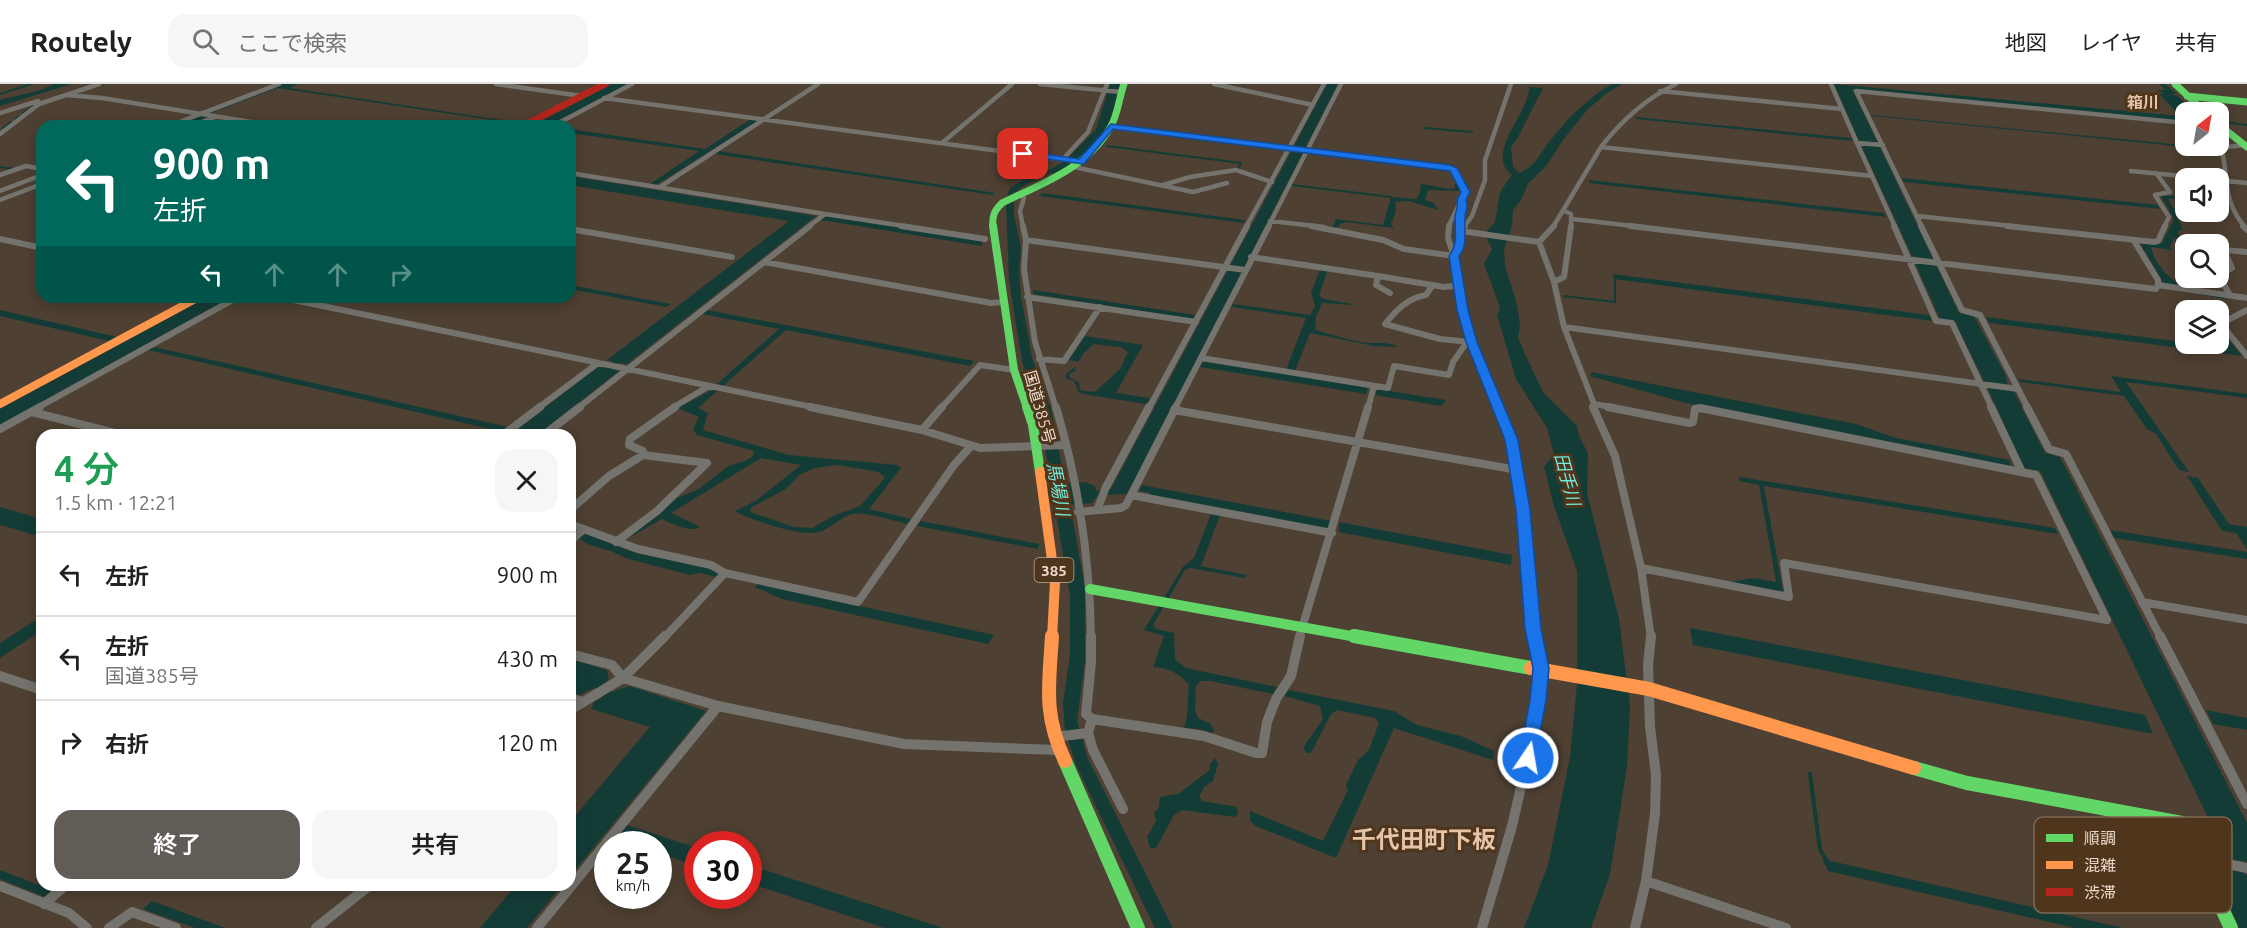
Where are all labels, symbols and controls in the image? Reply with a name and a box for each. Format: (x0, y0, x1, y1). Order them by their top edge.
search box (168, 14, 588, 68)
icon: search (189, 25, 222, 58)
text: Routely (30, 26, 132, 57)
text: ここで検索 (237, 30, 347, 55)
text: 地図 (2005, 30, 2047, 54)
text: レイヤ (2080, 30, 2142, 54)
text: 共有 (2175, 30, 2217, 54)
district label: 箱川 (2127, 93, 2159, 111)
north arrow (2175, 102, 2229, 156)
map controls (2175, 102, 2229, 354)
pin (997, 128, 1048, 179)
icon: arrive (1006, 137, 1039, 170)
text: 900 m (153, 140, 270, 187)
icon: left (54, 144, 132, 222)
button: sound (2175, 168, 2229, 222)
text: 左折 (153, 195, 207, 225)
button: search (2175, 234, 2229, 288)
icon: left (195, 258, 228, 291)
icon: ahead (258, 258, 291, 291)
icon: ahead (321, 258, 354, 291)
icon: right (384, 258, 417, 291)
button: layers (2175, 300, 2229, 354)
street label: 国道385号 (1021, 368, 1059, 446)
text: 4 分 (54, 448, 119, 489)
button: close (495, 449, 558, 512)
water label: 田手川 (1551, 450, 1585, 510)
water label: 馬場川 (1044, 461, 1074, 519)
text: 1.5 km · 12:21 (54, 491, 178, 514)
icon: left (54, 558, 87, 591)
road number: 385 (1034, 558, 1074, 582)
text: 900 m (497, 562, 558, 587)
text: 左折 (105, 563, 149, 588)
text: 左折 (105, 633, 149, 658)
icon: left (54, 642, 87, 675)
text: 430 m (497, 646, 558, 671)
text: 国道385号 (105, 664, 199, 687)
icon: right (54, 726, 87, 759)
position arrow (1496, 726, 1560, 790)
text: 120 m (497, 730, 558, 755)
text: 右折 (105, 731, 149, 756)
button: 終了 (54, 810, 300, 879)
button: 共有 (312, 810, 558, 879)
legend (2034, 817, 2232, 913)
district label: 千代田町下板 (1352, 826, 1496, 853)
text: 順調 (2084, 829, 2116, 847)
speed limit sign: 30 (684, 831, 762, 909)
text: 25 (616, 846, 650, 880)
text: 混雑 (2084, 856, 2116, 874)
text: km/h (616, 877, 650, 894)
text: 渋滞 (2084, 883, 2116, 901)

